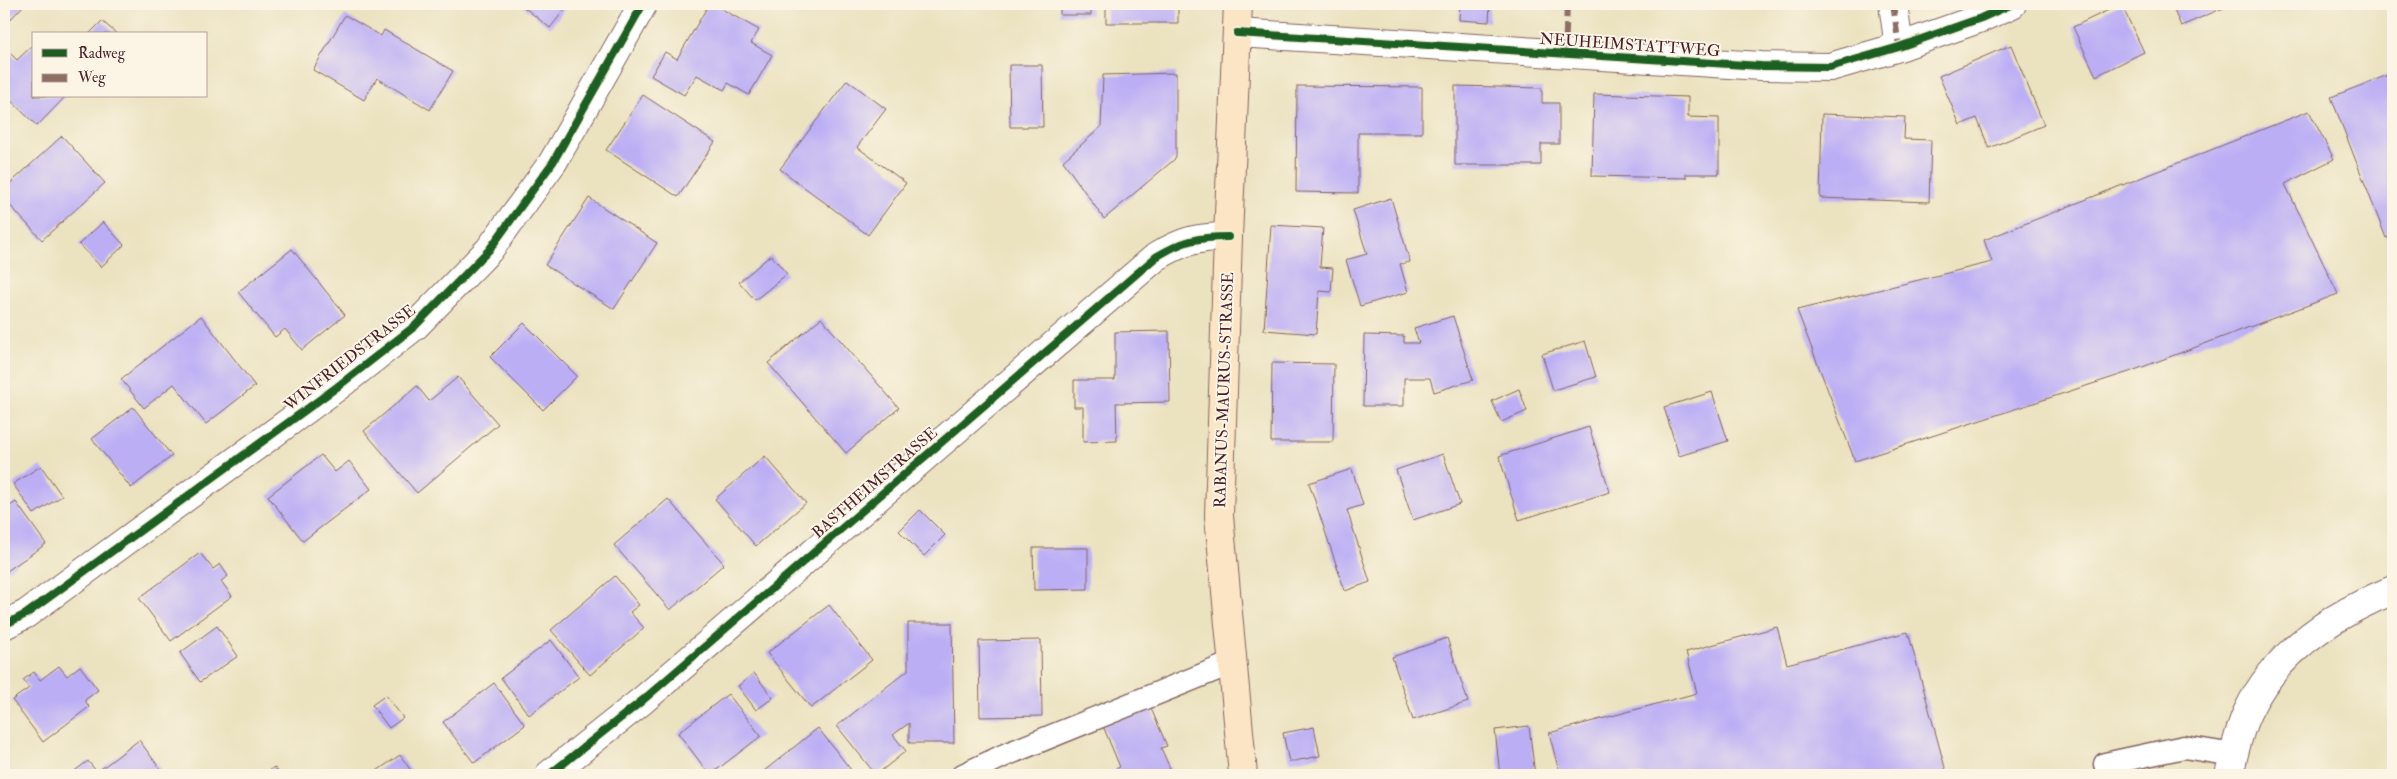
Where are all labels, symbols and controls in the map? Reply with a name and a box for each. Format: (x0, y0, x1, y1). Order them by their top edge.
street label: NEUHEIMSTATTWEG (1539, 29, 1721, 61)
legend (32, 32, 208, 98)
text: Radweg (78, 44, 126, 63)
text: Weg (77, 68, 106, 87)
street label: RABANUS-MAURUS-STRASSE (1210, 272, 1238, 508)
street label: WINFRIEDSTRASSE (279, 300, 419, 416)
street label: BASTHEIMSTRASSE (808, 423, 941, 543)

